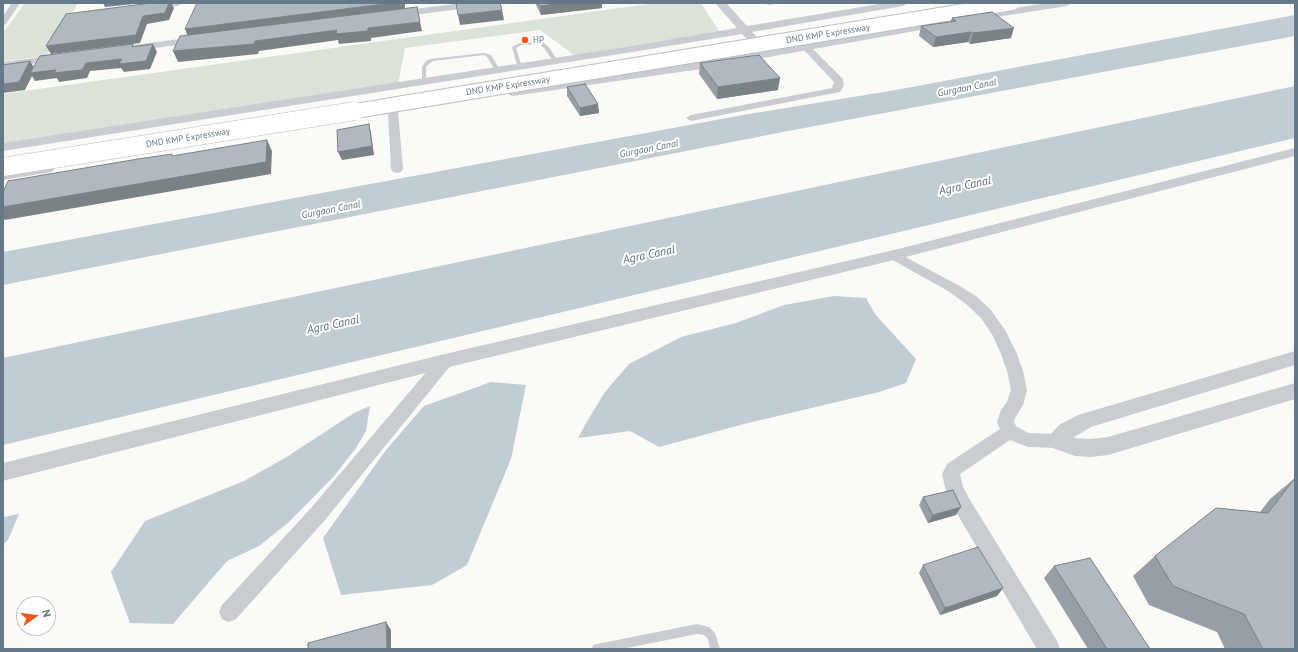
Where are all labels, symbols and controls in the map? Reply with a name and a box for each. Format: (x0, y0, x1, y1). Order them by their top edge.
street label: DND KMP Expressway (785, 22, 871, 46)
marker: HP (520, 35, 530, 45)
place label: HP (533, 35, 544, 45)
street label: DND KMP Expressway (465, 74, 551, 98)
water label: Gurgaon Canal (937, 76, 997, 100)
street label: DND KMP Expressway (145, 126, 231, 150)
water label: Gurgaon Canal (619, 137, 679, 161)
water label: Agra Canal (938, 173, 992, 199)
water label: Gurgaon Canal (301, 198, 361, 222)
water label: Agra Canal (622, 242, 676, 268)
water label: Agra Canal (306, 312, 360, 338)
north arrow (16, 596, 56, 636)
text: N (39, 608, 54, 619)

